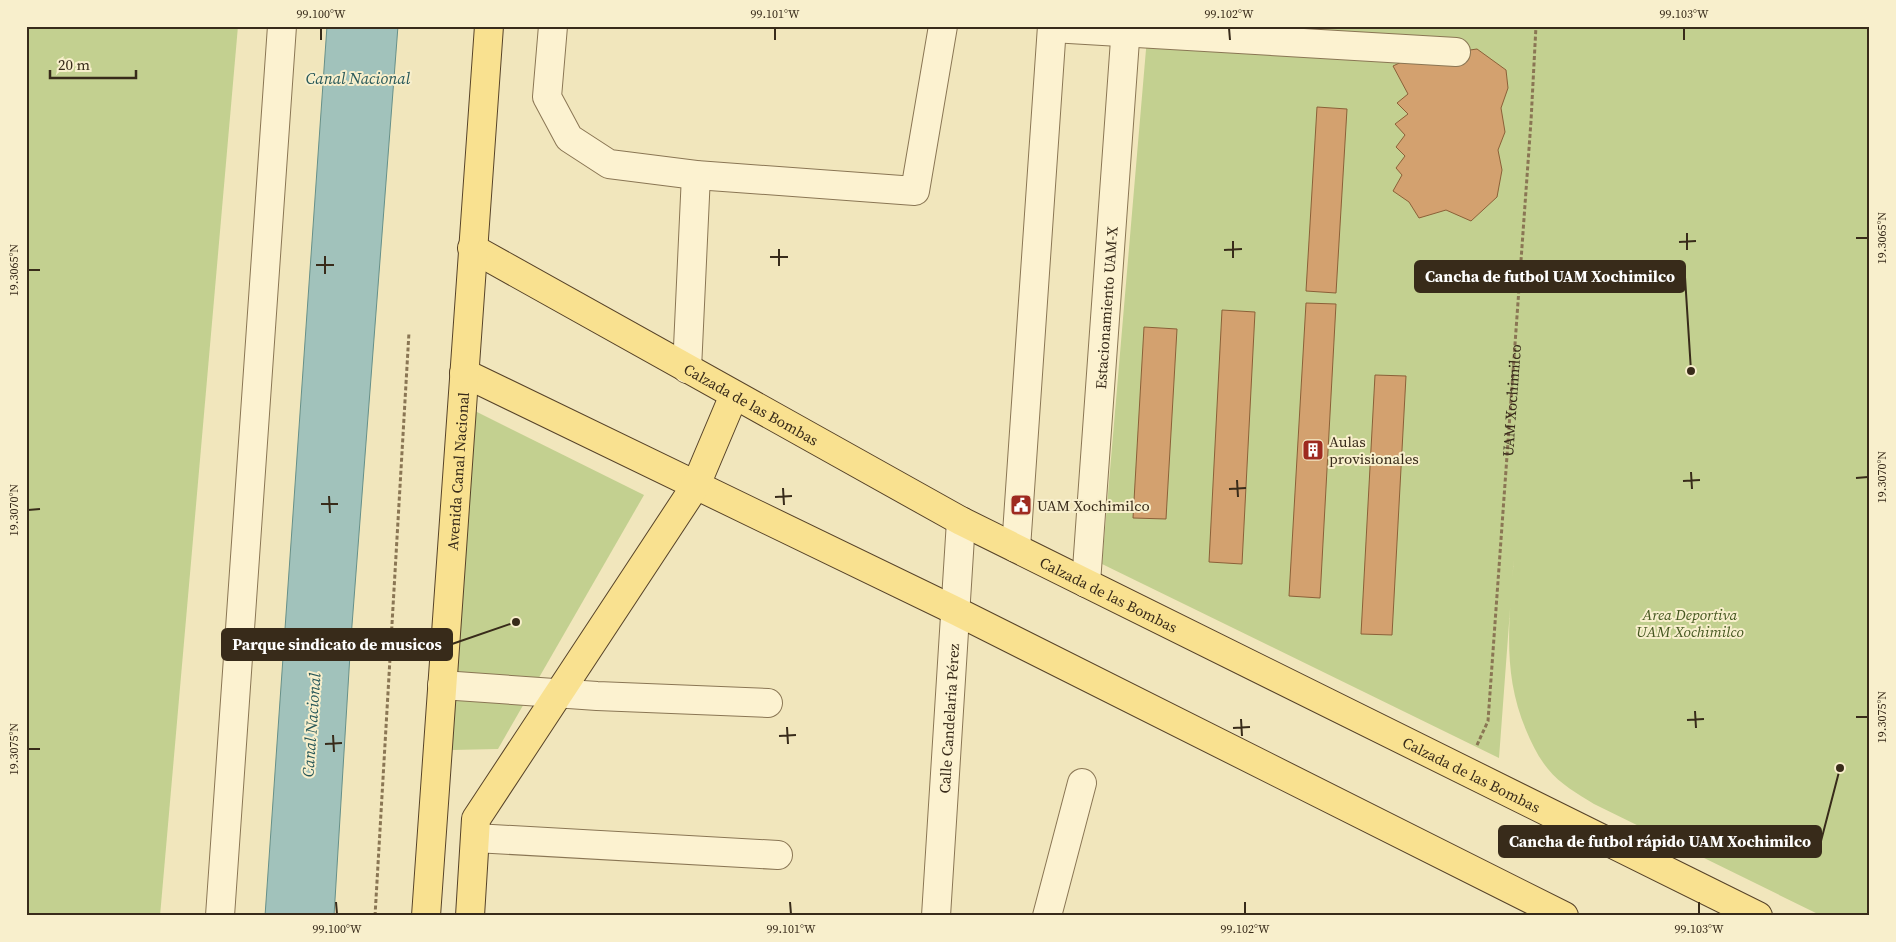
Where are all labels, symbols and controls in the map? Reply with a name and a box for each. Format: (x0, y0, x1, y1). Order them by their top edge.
text: 99.100°W (296, 6, 346, 22)
text: 99.101°W (750, 6, 800, 22)
text: 99.102°W (1204, 6, 1254, 22)
text: 99.103°W (1659, 6, 1709, 22)
scale bar (50, 48, 136, 80)
text: 20 m (58, 54, 90, 75)
water label: Canal Nacional (306, 67, 411, 89)
text: 19.3065°N (1874, 212, 1890, 264)
street label: Estacionamiento UAM-X (1089, 225, 1122, 390)
text: 19.3065°N (6, 244, 22, 296)
callout: Cancha de futbol UAM Xochimilco (1415, 261, 1685, 292)
text: Cancha de futbol UAM Xochimilco (1425, 265, 1675, 287)
street label: UAM Xochimilco (1496, 343, 1525, 457)
street label: Calzada de las Bombas (680, 358, 823, 450)
street label: Avenida Canal Nacional (441, 391, 474, 551)
place label: Aulas provisionales (1329, 431, 1419, 469)
building icon: Aulas provisionales (1301, 438, 1325, 462)
text: 19.3070°N (1874, 451, 1890, 503)
text: 19.3070°N (6, 484, 22, 536)
public building icon: UAM Xochimilco (1009, 493, 1033, 517)
place label: UAM Xochimilco (1037, 495, 1150, 516)
street label: Calzada de las Bombas (1036, 551, 1181, 637)
park label: Area Deportiva UAM Xochimilco (1636, 604, 1744, 642)
callout: Parque sindicato de musicos (222, 629, 452, 660)
text: Parque sindicato de musicos (232, 633, 442, 655)
street label: Calle Candelaria Pérez (933, 643, 964, 794)
water label: Canal Nacional (296, 672, 326, 778)
text: 19.3075°N (1874, 691, 1890, 743)
text: 19.3075°N (6, 723, 22, 775)
street label: Calzada de las Bombas (1399, 731, 1544, 817)
callout: Cancha de futbol rápido UAM Xochimilco (1499, 826, 1821, 857)
text: Cancha de futbol rápido UAM Xochimilco (1509, 830, 1811, 852)
text: 99.100°W (312, 921, 362, 937)
text: 99.101°W (766, 921, 816, 937)
text: 99.102°W (1220, 921, 1270, 937)
text: 99.103°W (1674, 921, 1724, 937)

